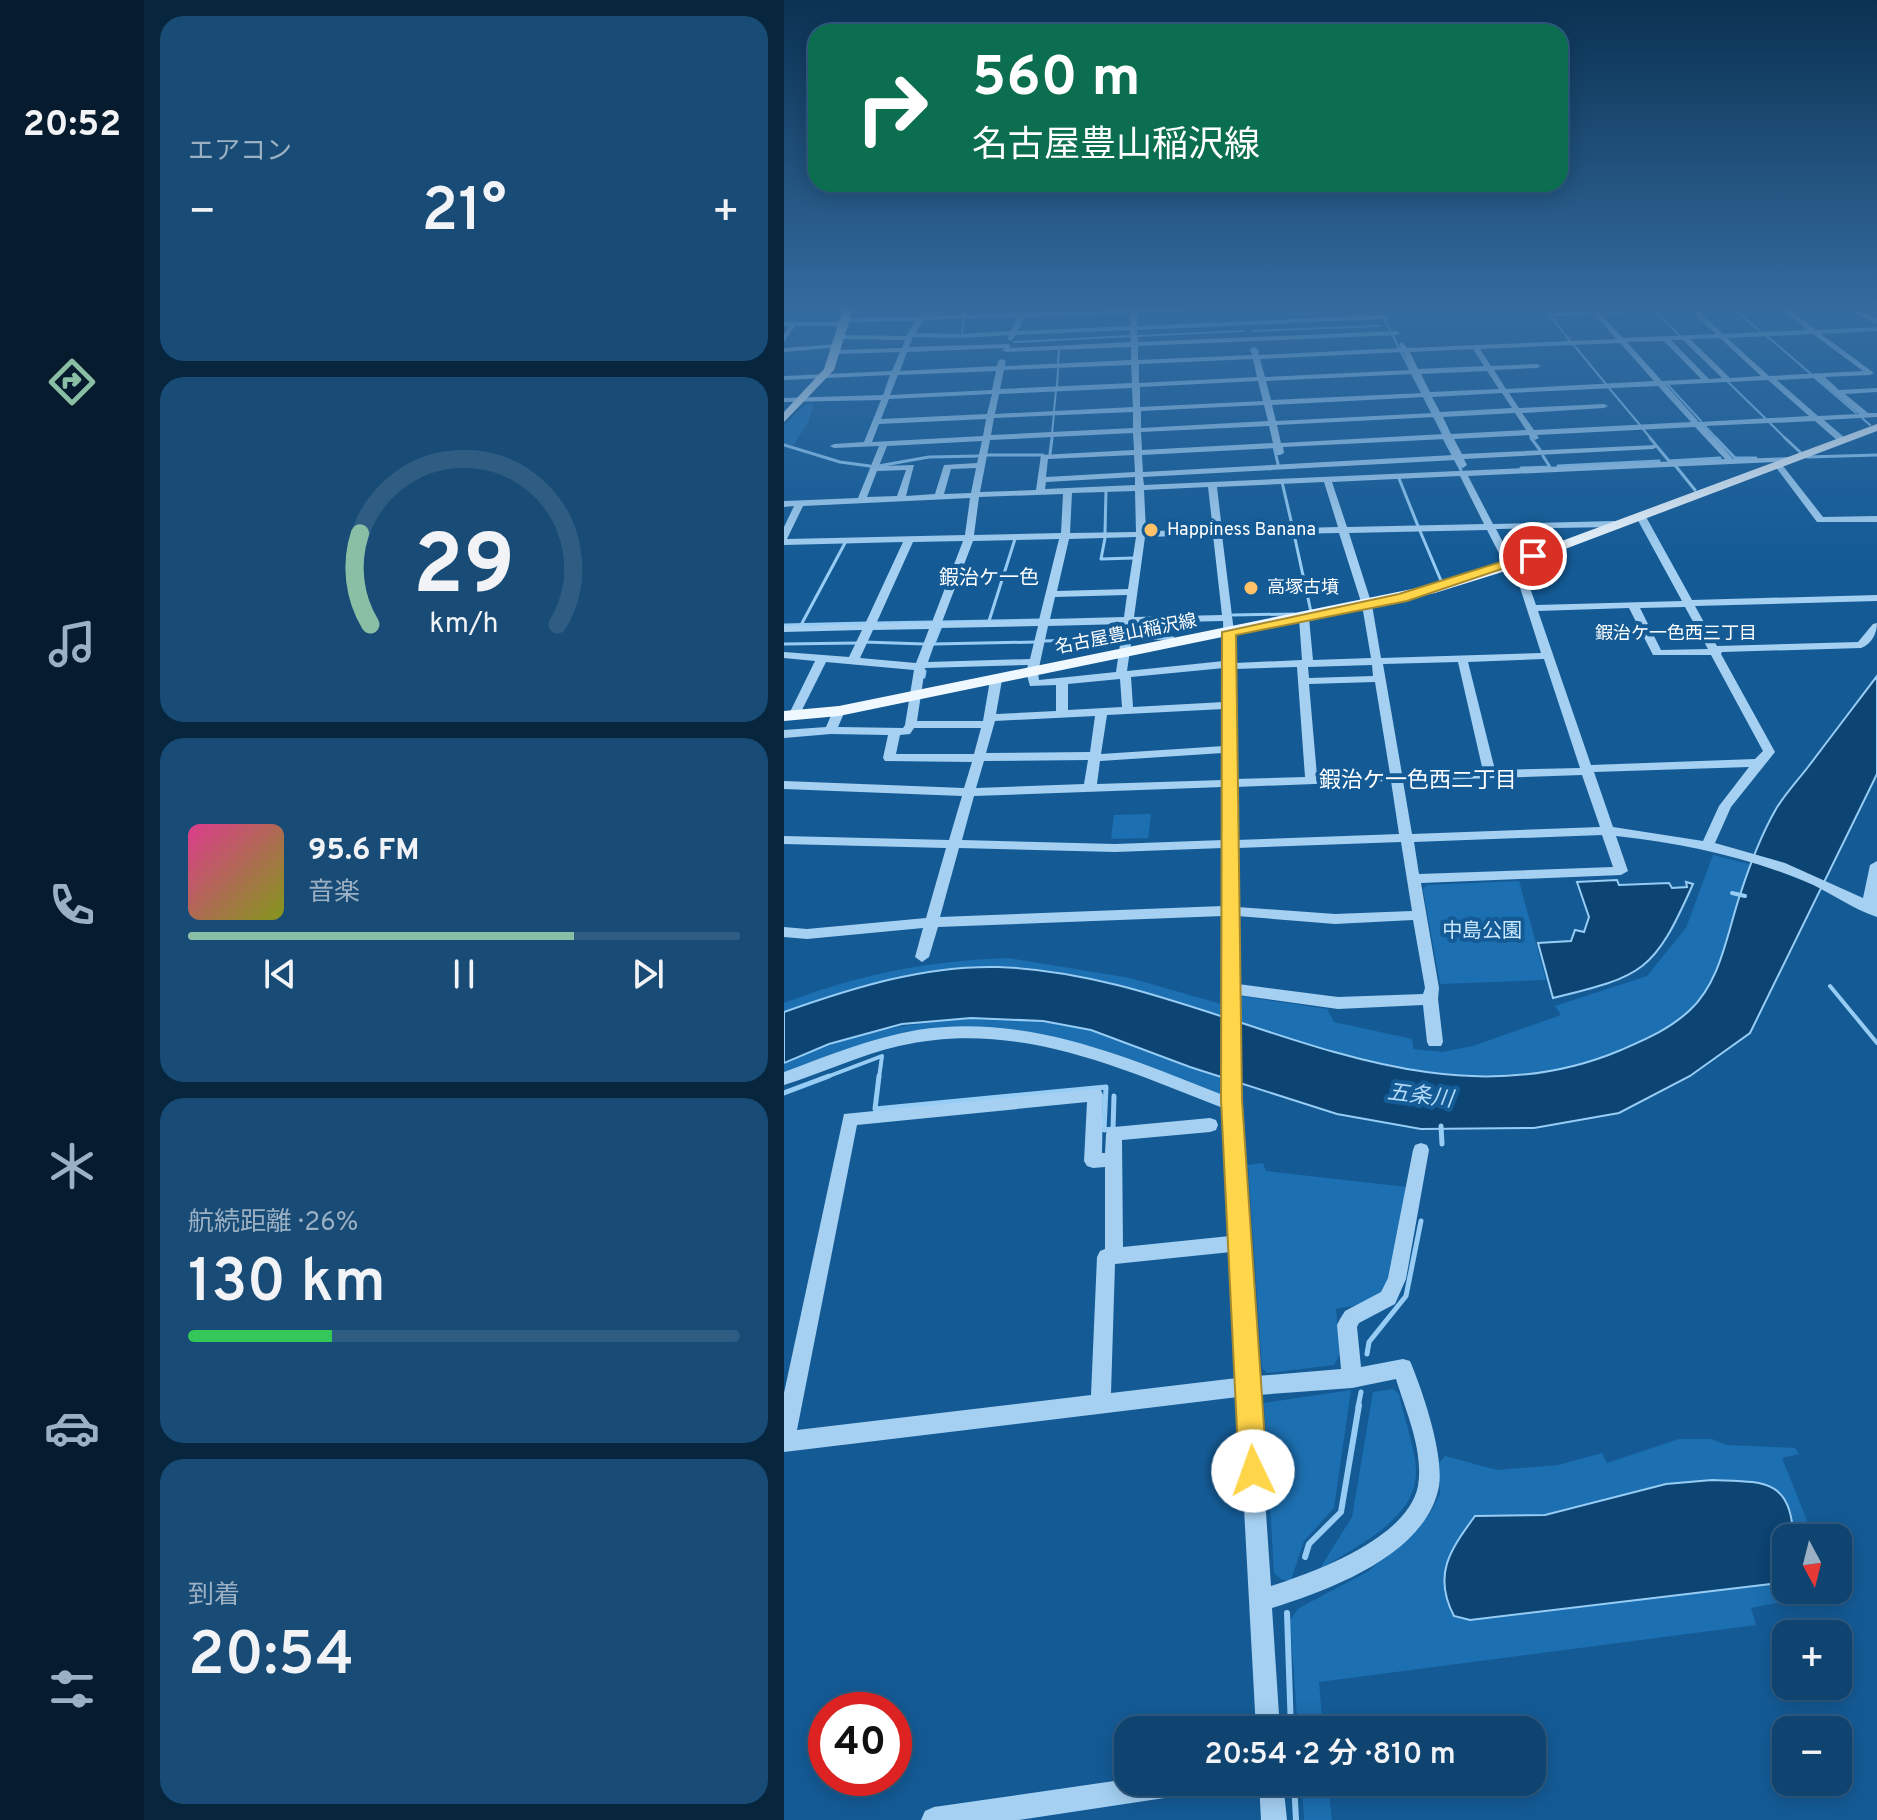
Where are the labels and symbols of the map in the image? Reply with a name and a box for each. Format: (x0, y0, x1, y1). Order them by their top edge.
place label: Happiness Banana (1167, 519, 1316, 542)
marker: Happiness Banana (1142, 521, 1160, 539)
pin (1499, 522, 1567, 590)
district label: 鍜治ケ一色 (939, 566, 1039, 592)
place label: 高塚古墳 (1267, 577, 1339, 600)
marker: 高塚古墳 (1242, 579, 1260, 597)
street label: 名古屋豊山稲沢線 (1053, 610, 1199, 660)
district label: 鍜治ケ一色西三丁目 (1595, 623, 1757, 646)
district label: 鍜治ケ一色西二丁目 (1319, 768, 1517, 795)
park label: 中島公園 (1442, 919, 1522, 945)
water label: 五条川 (1386, 1080, 1456, 1115)
position arrow (1211, 1429, 1295, 1513)
north arrow (1772, 1524, 1852, 1604)
speed limit sign: 40 (808, 1692, 912, 1796)

